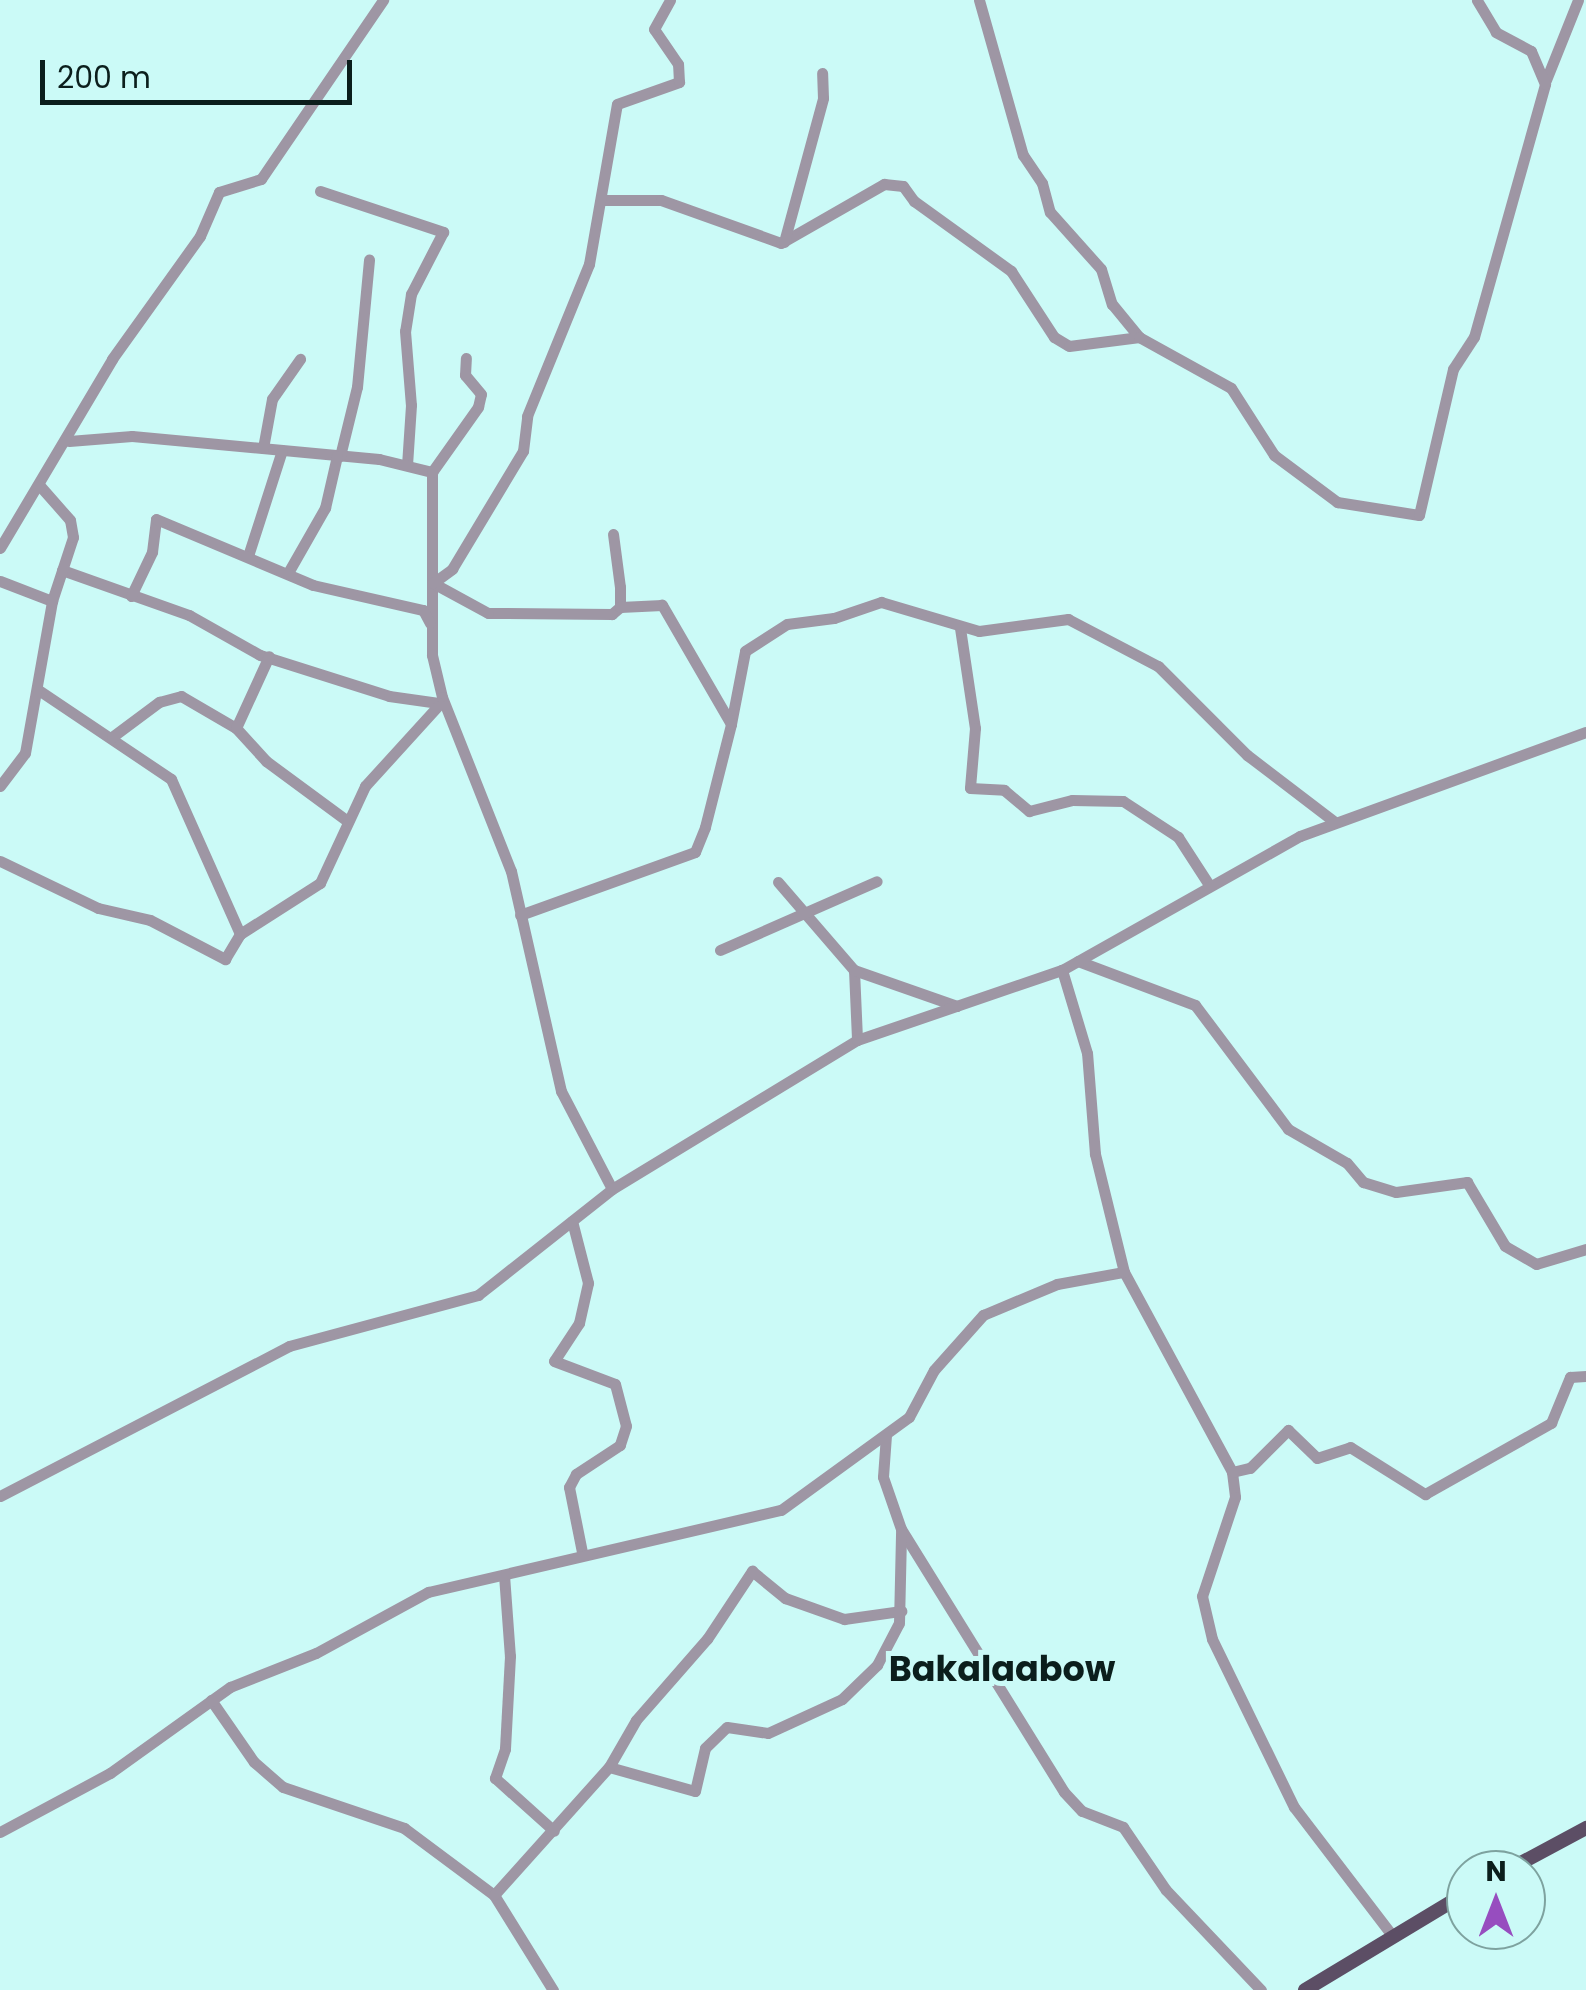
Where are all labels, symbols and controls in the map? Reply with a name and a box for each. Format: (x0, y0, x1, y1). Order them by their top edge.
scale bar (45, 40, 358, 102)
text: 200 m (57, 56, 151, 99)
district label: Bakalaabow (889, 1648, 1115, 1690)
north arrow (1446, 1850, 1546, 1950)
text: N (1485, 1852, 1507, 1891)

